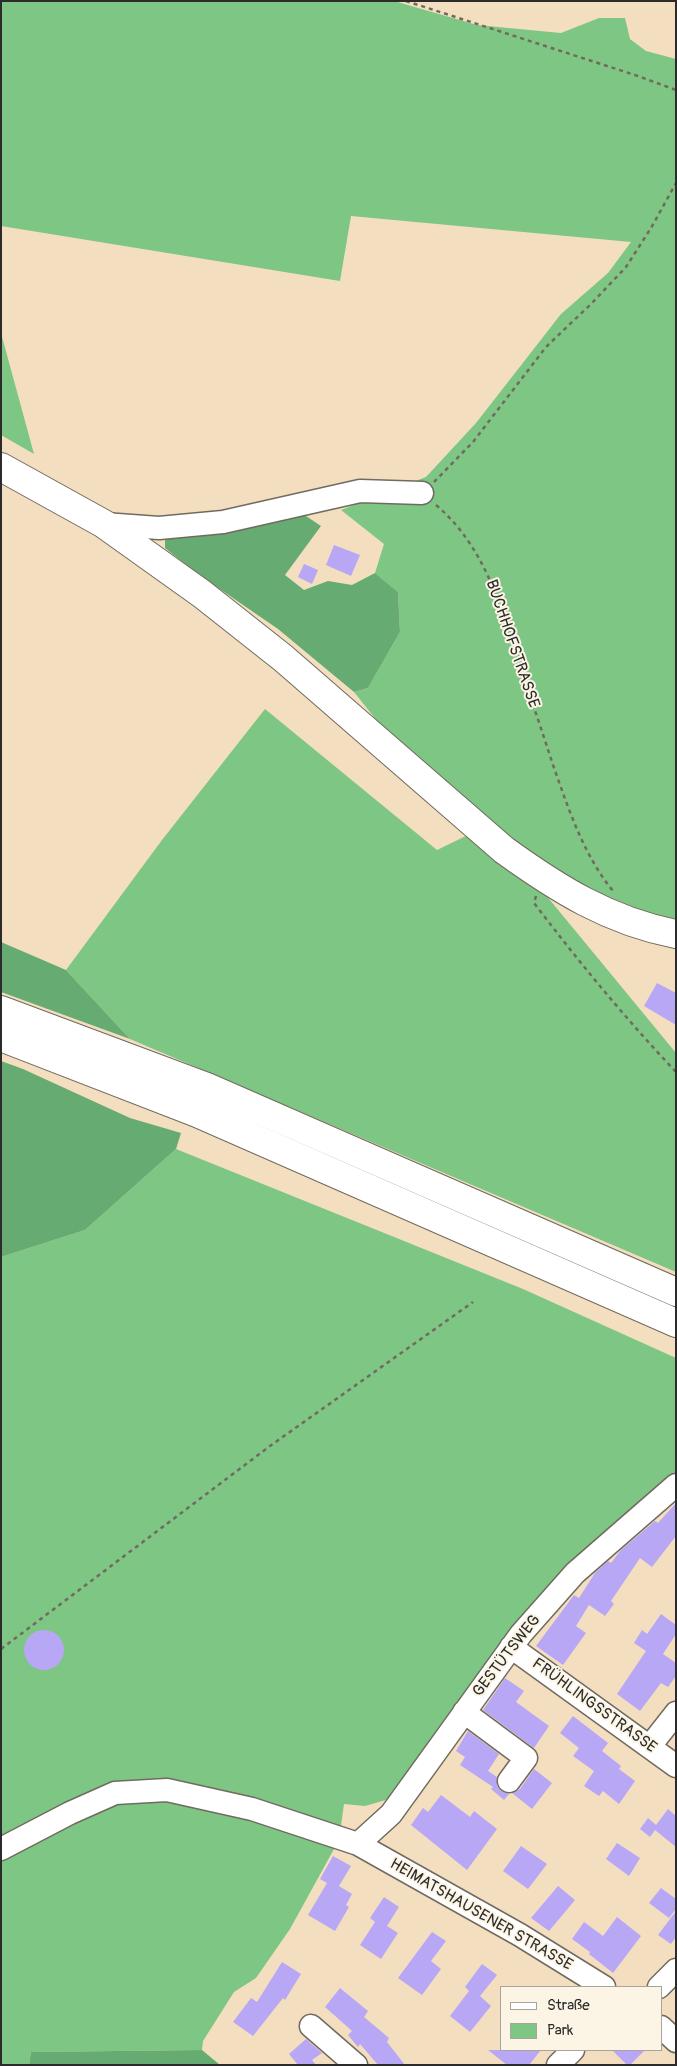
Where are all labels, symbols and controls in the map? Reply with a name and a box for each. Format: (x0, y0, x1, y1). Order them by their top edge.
street label: BUCHHOFSTRASSE (481, 577, 543, 711)
street label: GESTÜTSWEG (469, 1611, 545, 1701)
street label: FRÜHLINGSSTRASSE (528, 1654, 660, 1758)
street label: HEIMATSHAUSENER STRASSE (386, 1855, 576, 1975)
legend (500, 1986, 662, 2051)
text: Straße (547, 1996, 590, 2015)
text: Park (547, 2021, 573, 2040)

